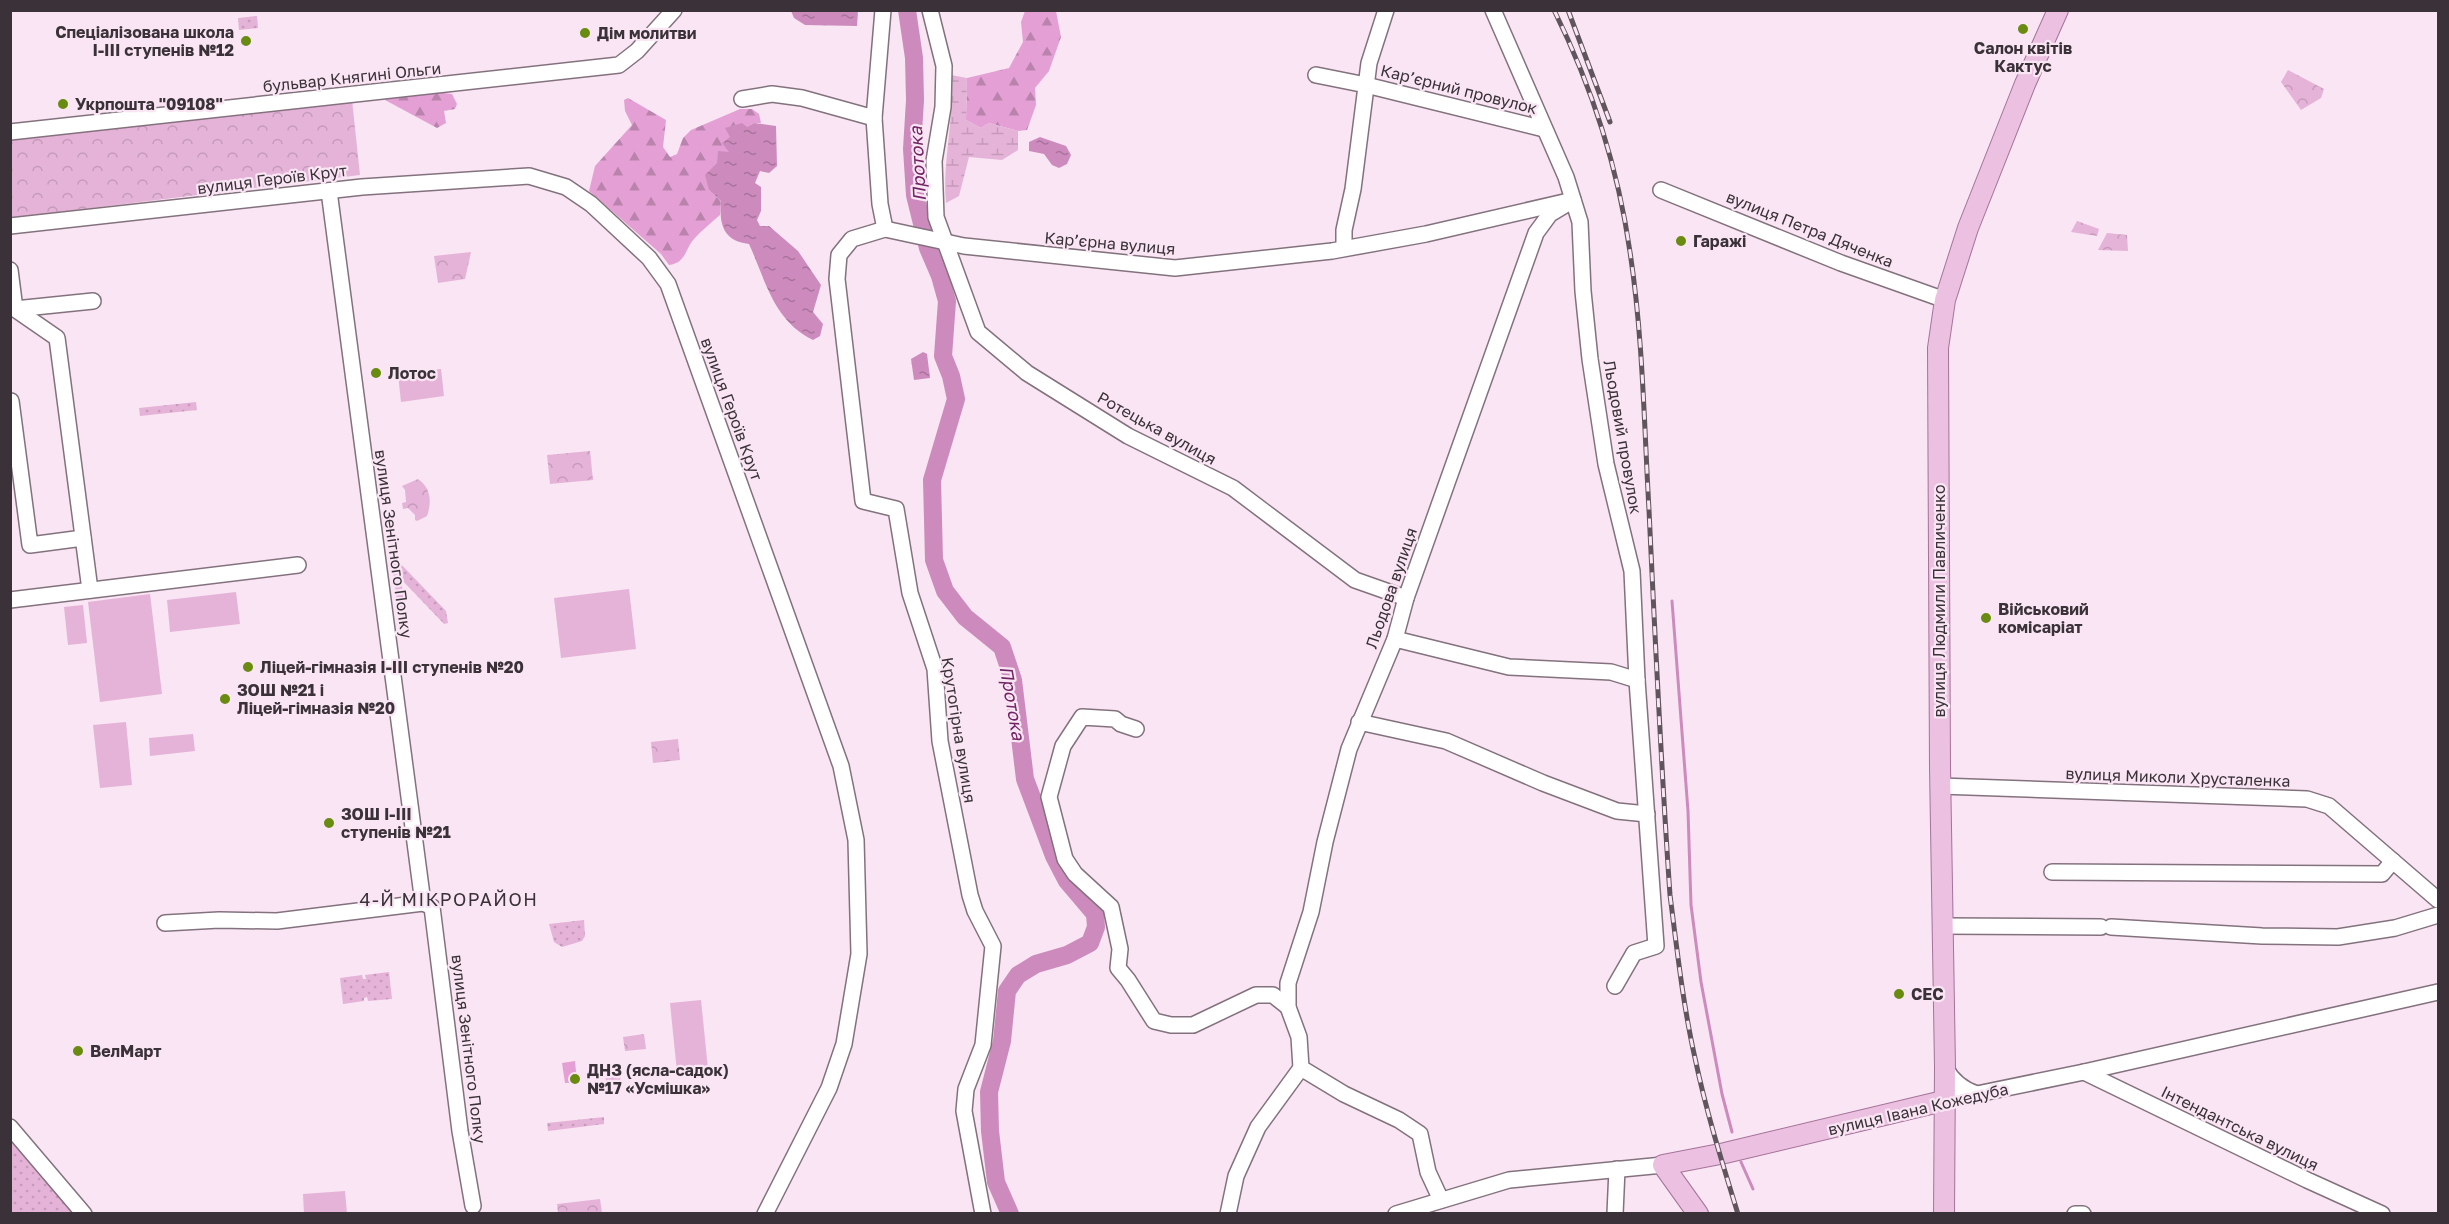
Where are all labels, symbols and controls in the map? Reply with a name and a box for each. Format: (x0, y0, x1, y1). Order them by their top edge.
place label: Спеціалізована школа І-ІІІ ступенів №12 (55, 22, 234, 60)
marker: Салон квітів Кактус (2016, 22, 2030, 36)
place label: Дім молитви (597, 23, 697, 43)
marker: Дім молитви (578, 26, 592, 40)
marker: Спеціалізована школа І-ІІІ ступенів №12 (239, 34, 253, 48)
place label: Салон квітів Кактус (1974, 38, 2072, 76)
street label: бульвар Княгині Ольги (262, 58, 442, 96)
street label: Карʼєрний провулок (1379, 60, 1539, 118)
place label: Укрпошта "09108" (75, 94, 223, 114)
marker: Укрпошта "09108" (56, 97, 70, 111)
water label: Протока (904, 125, 930, 202)
street label: вулиця Героїв Крут (196, 160, 348, 198)
street label: вулиця Петра Дяченка (1724, 186, 1896, 272)
street label: Карʼєрна вулиця (1044, 227, 1176, 259)
place label: Гаражі (1693, 231, 1746, 251)
marker: Гаражі (1674, 234, 1688, 248)
street label: вулиця Героїв Крут (697, 335, 767, 483)
street label: Льодовий провулок (1600, 359, 1646, 515)
place label: Лотос (388, 363, 436, 383)
marker: Лотос (369, 366, 383, 380)
street label: Ротецька вулиця (1094, 387, 1220, 469)
street label: вулиця Зенітного Полку (371, 448, 417, 640)
street label: вулиця Людмили Павличенко (1929, 484, 1949, 718)
street label: Льодова вулиця (1361, 525, 1421, 651)
place label: Військовий комісаріат (1998, 599, 2089, 637)
marker: Військовий комісаріат (1979, 611, 1993, 625)
street label: Крутогірна вулиця (938, 656, 980, 804)
place label: Ліцей-гімназія I-III ступенів №20 (260, 657, 524, 677)
marker: Ліцей-гімназія I-III ступенів №20 (241, 660, 255, 674)
water label: Протока (996, 664, 1030, 743)
place label: ЗОШ №21 і Ліцей-гімназія №20 (237, 680, 395, 718)
marker: ЗОШ №21 і Ліцей-гімназія №20 (218, 692, 232, 706)
street label: вулиця Миколи Хрусталенка (2065, 763, 2291, 791)
place label: ЗОШ І-ІІІ ступенів №21 (341, 804, 451, 842)
marker: ЗОШ І-ІІІ ступенів №21 (322, 816, 336, 830)
district label: 4-Й МІКРОРАЙОН (360, 888, 538, 910)
street label: вулиця Зенітного Полку (447, 953, 491, 1145)
place label: СЕС (1911, 984, 1944, 1004)
marker: СЕС (1892, 987, 1906, 1001)
place label: ВелМарт (90, 1041, 162, 1061)
marker: ВелМарт (71, 1044, 85, 1058)
place label: ДНЗ (ясла-садок) №17 «Усмішка» (587, 1060, 729, 1098)
marker: ДНЗ (ясла-садок) №17 «Усмішка» (568, 1072, 582, 1086)
street label: вулиця Івана Кожедуба (1826, 1079, 2010, 1139)
street label: Інтендантська вулиця (2158, 1081, 2322, 1175)

